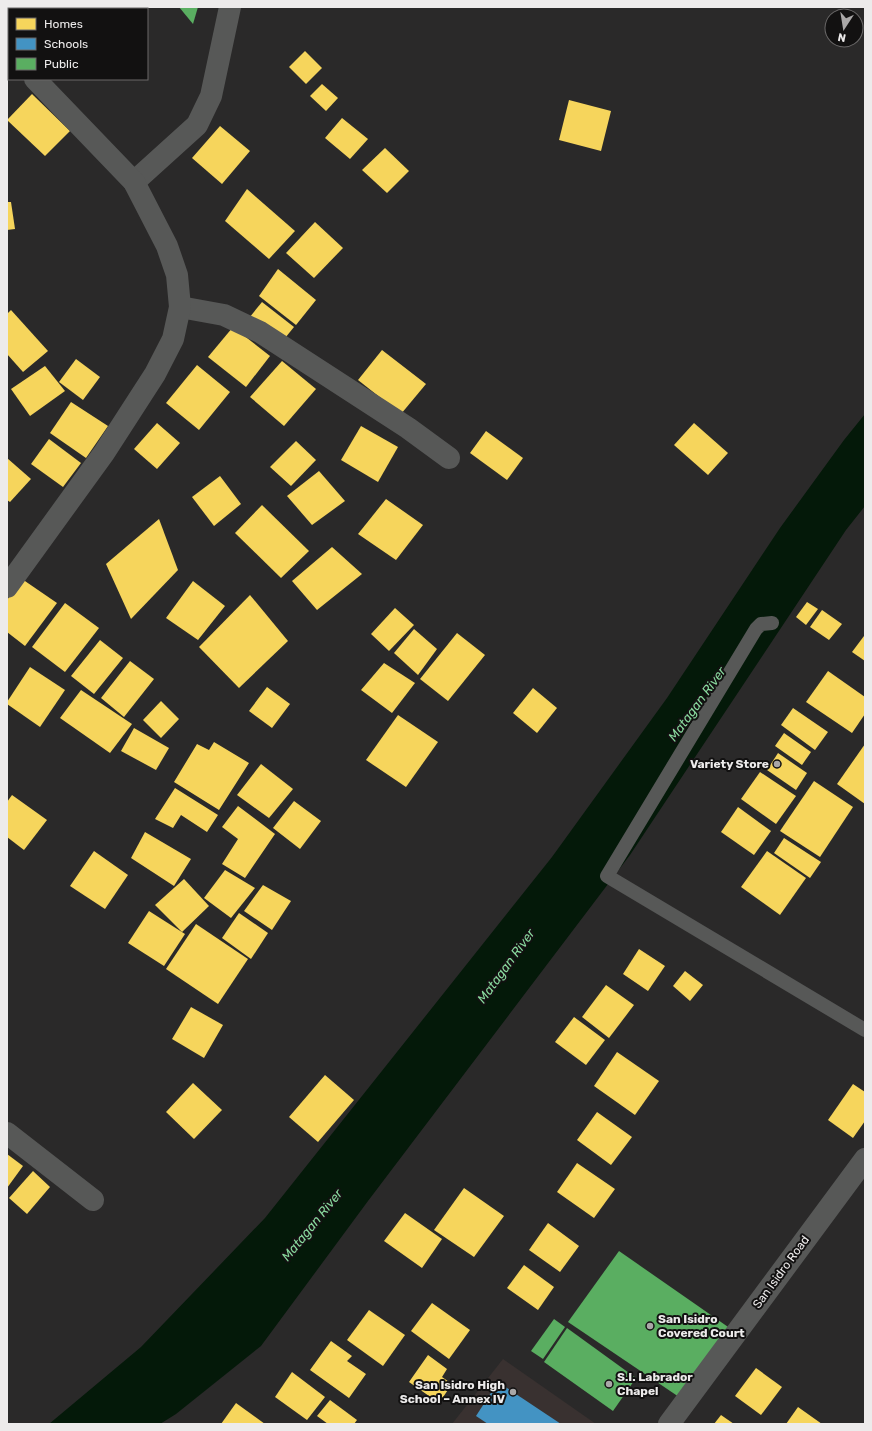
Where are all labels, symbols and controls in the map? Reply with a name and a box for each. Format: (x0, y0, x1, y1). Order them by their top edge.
legend (8, 8, 148, 80)
north arrow (824, 8, 864, 48)
text: Homes (44, 17, 83, 31)
text: N (837, 30, 847, 44)
text: Schools (44, 37, 88, 51)
text: Public (44, 57, 79, 71)
water label: Matagan River (665, 663, 730, 745)
place label: Variety Store (690, 757, 769, 771)
marker: Variety Store (772, 759, 782, 769)
water label: Matagan River (474, 925, 539, 1007)
water label: Matagan River (279, 1185, 347, 1265)
street label: San Isidro Road (750, 1233, 812, 1311)
place label: San Isidro Covered Court (658, 1312, 745, 1340)
marker: San Isidro Covered Court (645, 1321, 655, 1331)
place label: S.I. Labrador Chapel (617, 1370, 693, 1398)
place label: San Isidro High School – Annex IV (400, 1378, 506, 1406)
marker: S.I. Labrador Chapel (604, 1379, 614, 1389)
marker: San Isidro High School – Annex IV (508, 1387, 518, 1397)

